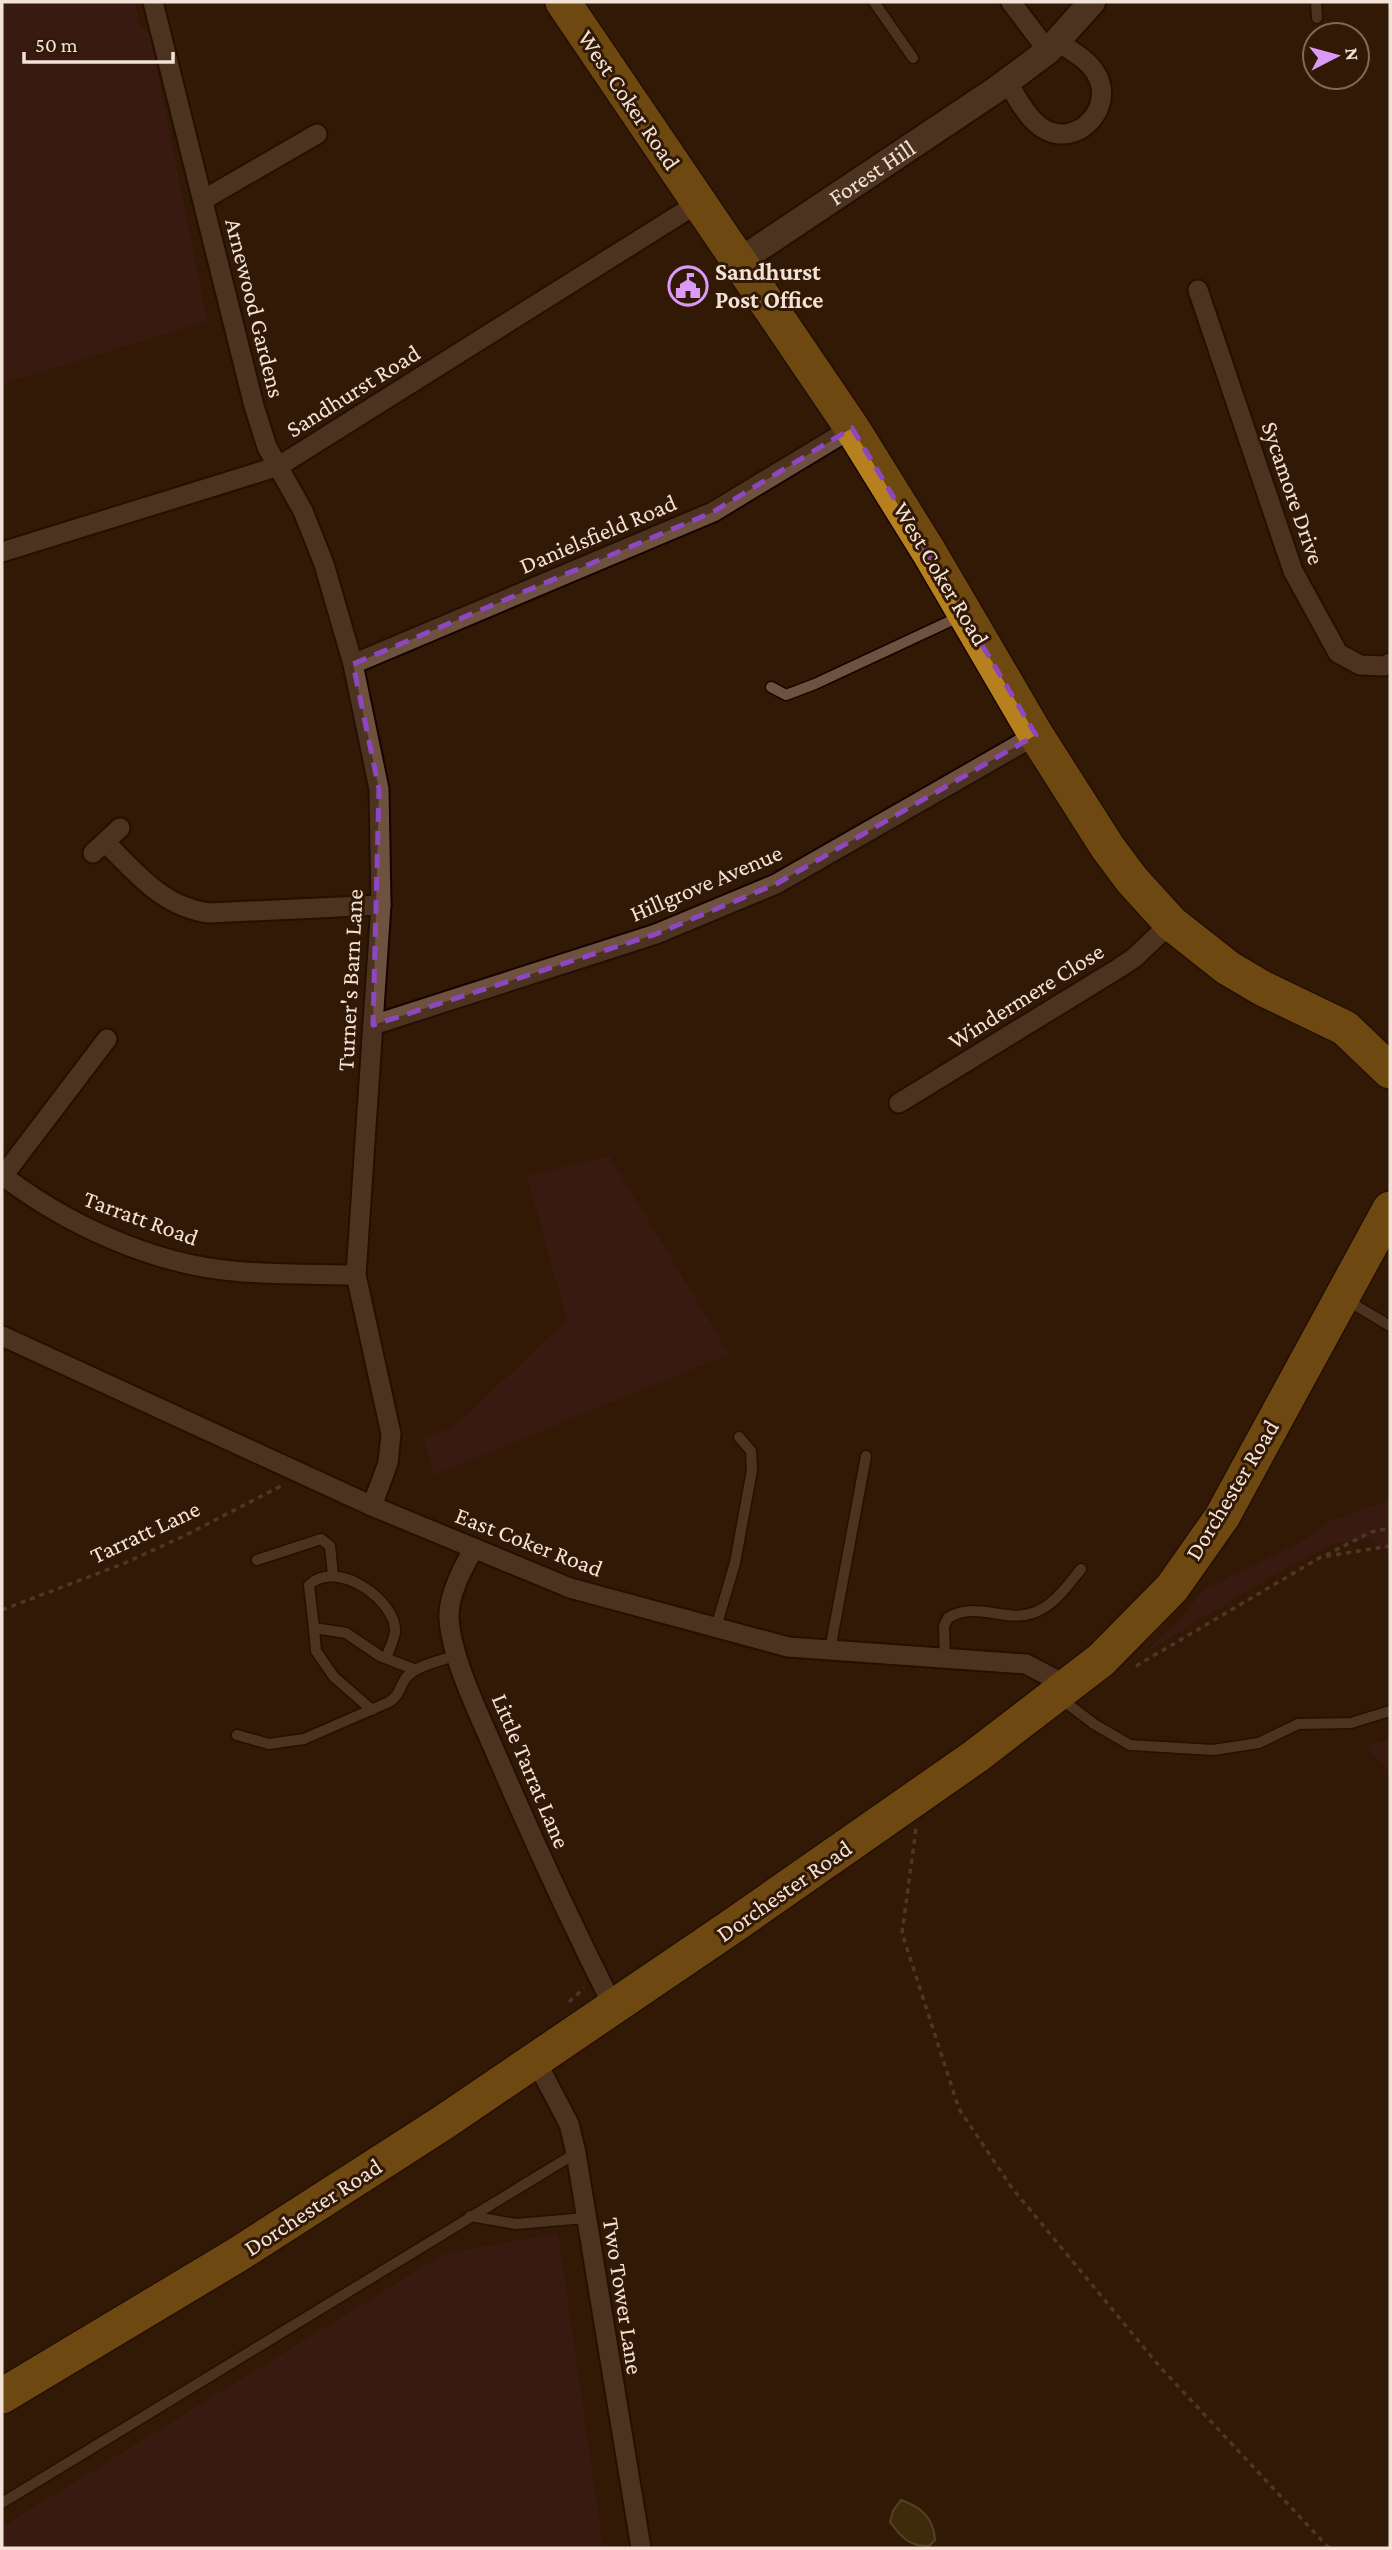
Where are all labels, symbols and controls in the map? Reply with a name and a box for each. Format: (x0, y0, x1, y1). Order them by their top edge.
scale bar (24, 21, 173, 65)
north arrow (1301, 21, 1371, 91)
street label: West Coker Road (573, 25, 686, 175)
text: 50 m (35, 33, 78, 57)
text: N (1341, 47, 1364, 62)
street label: Forest Hill (823, 134, 920, 211)
street label: Arnewood Gardens (220, 215, 291, 400)
place label: Sandhurst Post Office (715, 258, 823, 313)
public building icon: Sandhurst Post Office (667, 265, 709, 307)
street label: Sandhurst Road (281, 339, 425, 442)
street label: Sycamore Drive (1256, 418, 1331, 568)
street label: Danielsfield Road (515, 488, 681, 579)
street label: West Coker Road (888, 497, 995, 651)
street label: Hillgrove Avenue (626, 838, 786, 927)
street label: Turner's Barn Lane (331, 888, 368, 1072)
street label: Windermere Close (943, 937, 1108, 1054)
street label: Tarratt Road (80, 1184, 203, 1251)
street label: Dorchester Road (1179, 1414, 1284, 1565)
street label: Tarratt Lane (86, 1494, 204, 1569)
street label: East Coker Road (452, 1501, 607, 1582)
street label: Little Tarrat Lane (487, 1689, 576, 1852)
street label: Dorchester Road (711, 1834, 857, 1947)
street label: Dorchester Road (239, 2152, 387, 2261)
street label: Two Tower Lane (598, 2216, 649, 2376)

